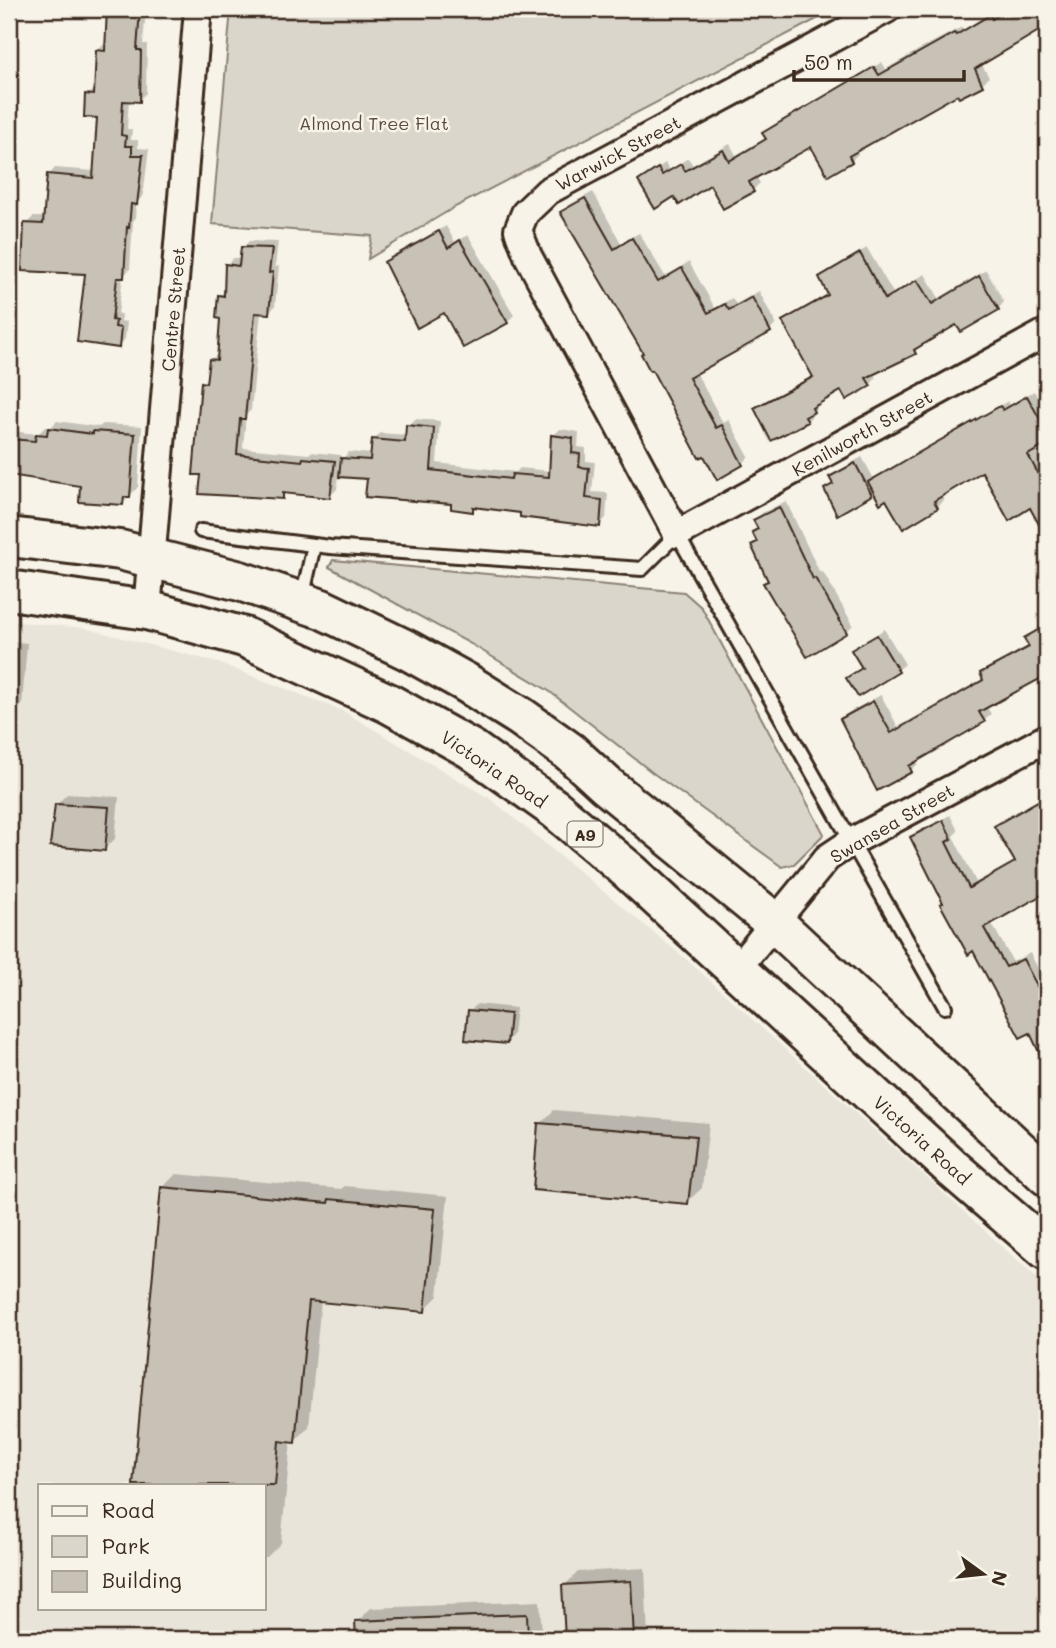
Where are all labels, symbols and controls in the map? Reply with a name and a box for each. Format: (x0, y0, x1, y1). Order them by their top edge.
scale bar (794, 38, 963, 82)
text: 50 m (804, 48, 853, 75)
street label: Warwick Street (551, 110, 685, 196)
park label: Almond Tree Flat (299, 111, 449, 135)
street label: Centre Street (156, 246, 190, 372)
street label: Kenilworth Street (788, 384, 936, 482)
street label: Victoria Road (436, 725, 552, 813)
street label: Swansea Street (826, 778, 958, 868)
road number: A9 (568, 821, 602, 846)
street label: Victoria Road (868, 1090, 976, 1190)
legend (38, 1484, 266, 1610)
text: Road (102, 1496, 154, 1523)
text: Park (102, 1532, 150, 1559)
north arrow (948, 1540, 1018, 1610)
text: Building (102, 1566, 182, 1593)
text: N (986, 1568, 1014, 1589)

